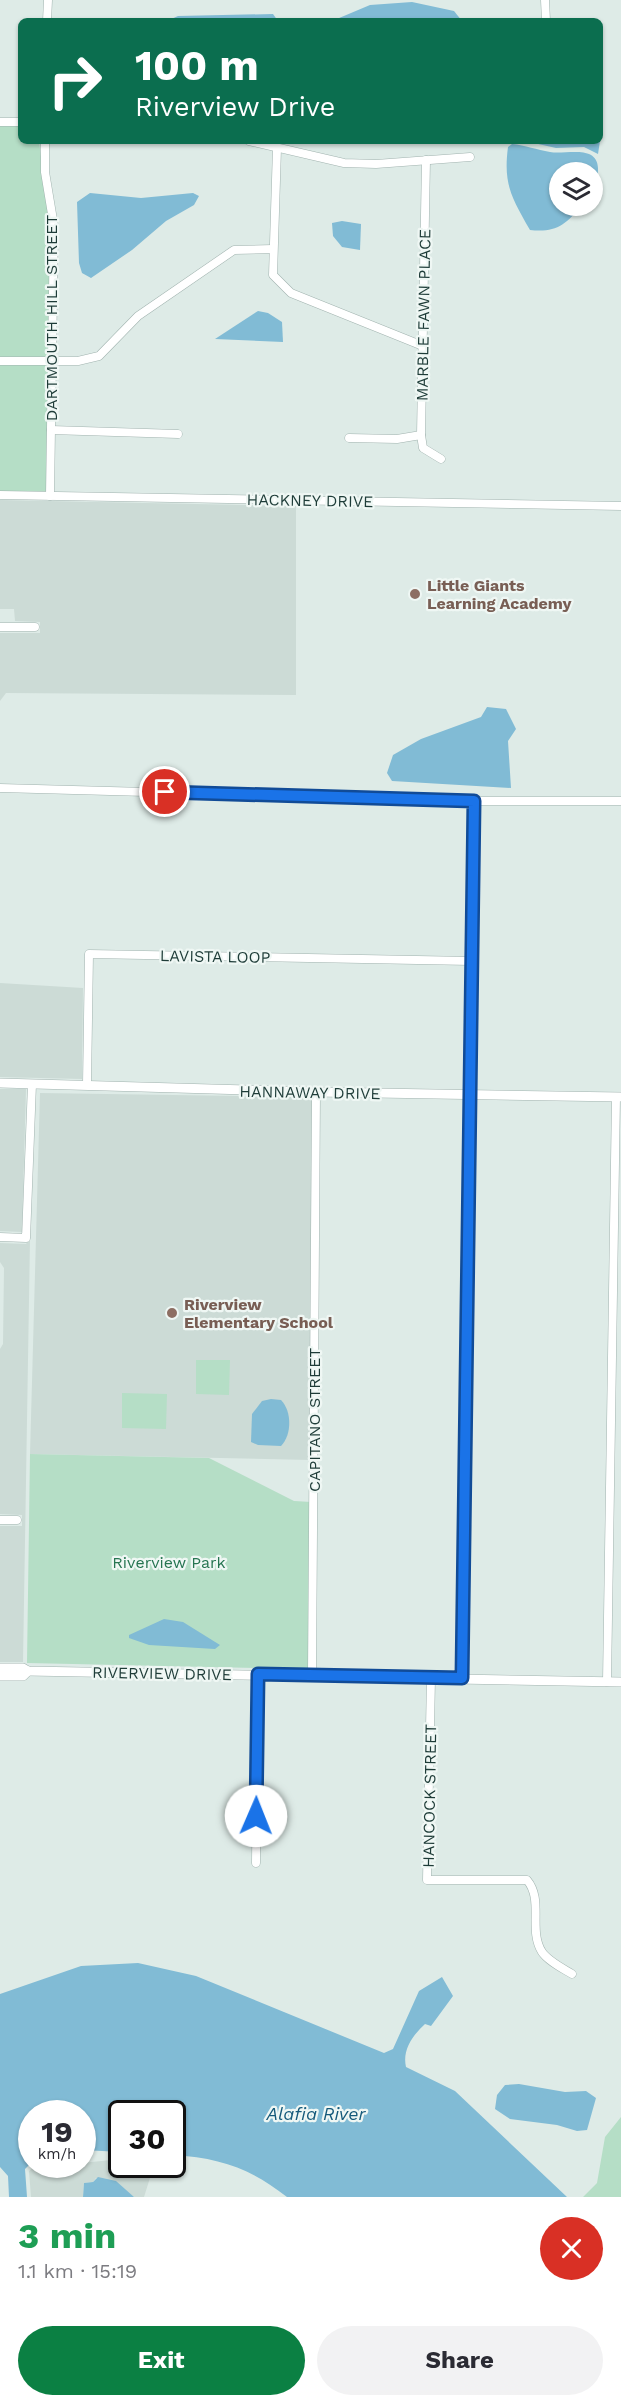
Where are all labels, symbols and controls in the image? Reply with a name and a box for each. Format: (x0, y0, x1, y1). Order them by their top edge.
text: 100 m (135, 41, 259, 90)
icon: right (36, 42, 114, 120)
text: Riverview Drive (135, 91, 335, 123)
map controls (549, 162, 603, 216)
button: layers (549, 162, 603, 216)
street label: DARTMOUTH HILL STREET (42, 214, 61, 421)
street label: MARBLE FAWN PLACE (412, 229, 435, 401)
street label: HACKNEY DRIVE (246, 490, 374, 511)
place label: Little Giants Learning Academy (427, 576, 573, 613)
marker: Little Giants Learning Academy (408, 587, 422, 601)
pin (139, 766, 190, 817)
icon: arrive (148, 775, 181, 808)
street label: LAVISTA LOOP (160, 946, 271, 967)
street label: HANNAWAY DRIVE (239, 1082, 381, 1103)
place label: Riverview Elementary School (184, 1295, 334, 1332)
marker: Riverview Elementary School (165, 1306, 179, 1320)
street label: CAPITANO STREET (305, 1348, 324, 1492)
park label: Riverview Park (112, 1553, 226, 1572)
street label: RIVERVIEW DRIVE (92, 1663, 232, 1684)
street label: HANCOCK STREET (419, 1724, 440, 1868)
position arrow (224, 1784, 288, 1848)
speed limit sign: 30 (108, 2100, 186, 2178)
water label: Alafia River (265, 2103, 367, 2124)
text: 19 (41, 2114, 73, 2149)
text: km/h (38, 2145, 76, 2163)
text: 3 min (18, 2215, 116, 2257)
button: close (540, 2217, 603, 2280)
text: 1.1 km · 15:19 (18, 2259, 137, 2283)
button: Exit (18, 2326, 305, 2395)
button: Share (317, 2326, 603, 2395)

